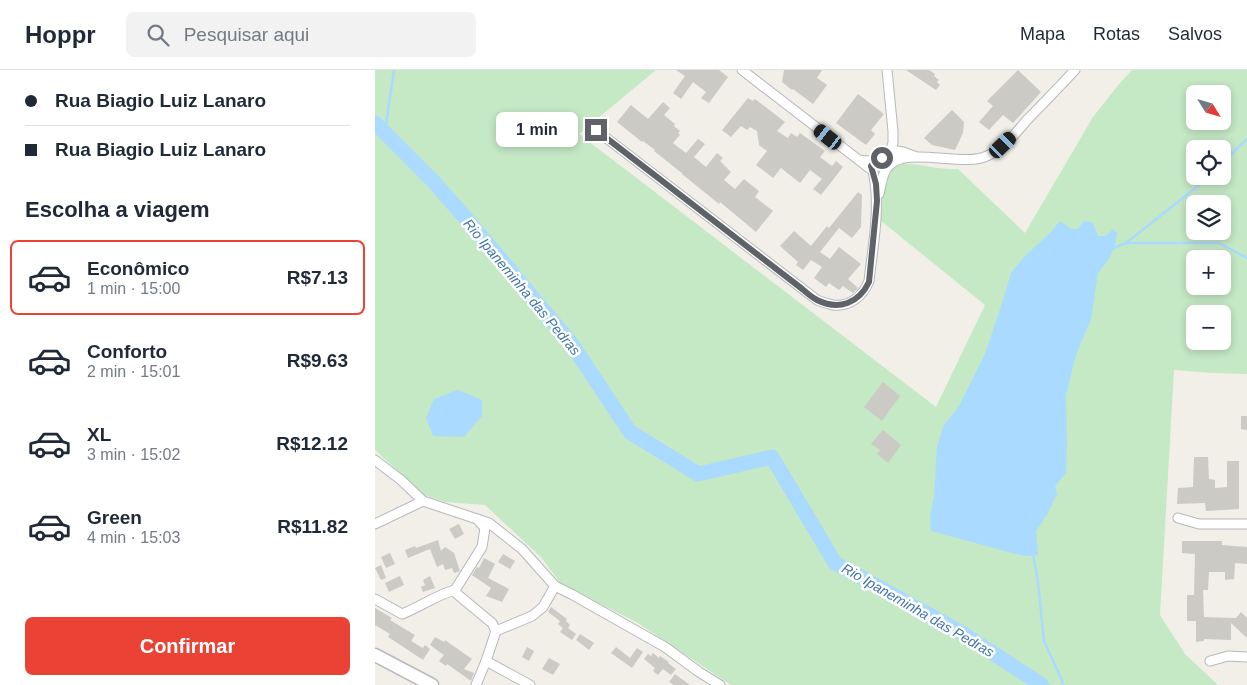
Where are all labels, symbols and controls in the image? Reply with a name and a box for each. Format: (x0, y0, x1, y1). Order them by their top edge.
search box (126, 12, 476, 57)
text: Hoppr (25, 21, 96, 48)
icon: search (144, 21, 172, 49)
text: Pesquisar aqui (184, 24, 309, 45)
text: Mapa (1020, 24, 1065, 44)
text: Rotas (1093, 24, 1140, 44)
text: Salvos (1168, 24, 1222, 44)
north arrow (1186, 85, 1231, 130)
map controls (1186, 85, 1231, 350)
text: Rua Biagio Luiz Lanaro (55, 90, 266, 111)
callout: 1 min (496, 112, 579, 148)
route end (585, 119, 607, 141)
text: 1 min (516, 121, 558, 138)
car (811, 122, 844, 152)
car (986, 129, 1019, 161)
text: Rua Biagio Luiz Lanaro (55, 139, 266, 160)
button: locate (1186, 140, 1231, 185)
route start (871, 147, 893, 169)
button: layers (1186, 195, 1231, 240)
text: Escolha a viagem (25, 197, 210, 222)
water label: Rio Ipaneminha das Pedras (460, 216, 584, 358)
button: + (1186, 250, 1231, 295)
icon: car (27, 255, 72, 300)
text: Econômico (87, 258, 189, 279)
text: R$7.13 (287, 267, 348, 288)
text: 1 min · 15:00 (87, 280, 180, 297)
button: − (1186, 305, 1231, 350)
icon: car (27, 338, 72, 383)
text: Conforto (87, 341, 167, 362)
text: R$9.63 (287, 350, 348, 371)
text: 2 min · 15:01 (87, 363, 180, 380)
icon: car (27, 421, 72, 466)
text: XL (87, 424, 111, 445)
text: R$12.12 (276, 433, 348, 454)
text: 3 min · 15:02 (87, 446, 180, 463)
icon: car (27, 504, 72, 549)
text: Green (87, 507, 142, 528)
text: R$11.82 (277, 516, 348, 537)
text: 4 min · 15:03 (87, 529, 180, 546)
water label: Rio Ipaneminha das Pedras (839, 560, 997, 660)
button: Confirmar (25, 617, 350, 675)

